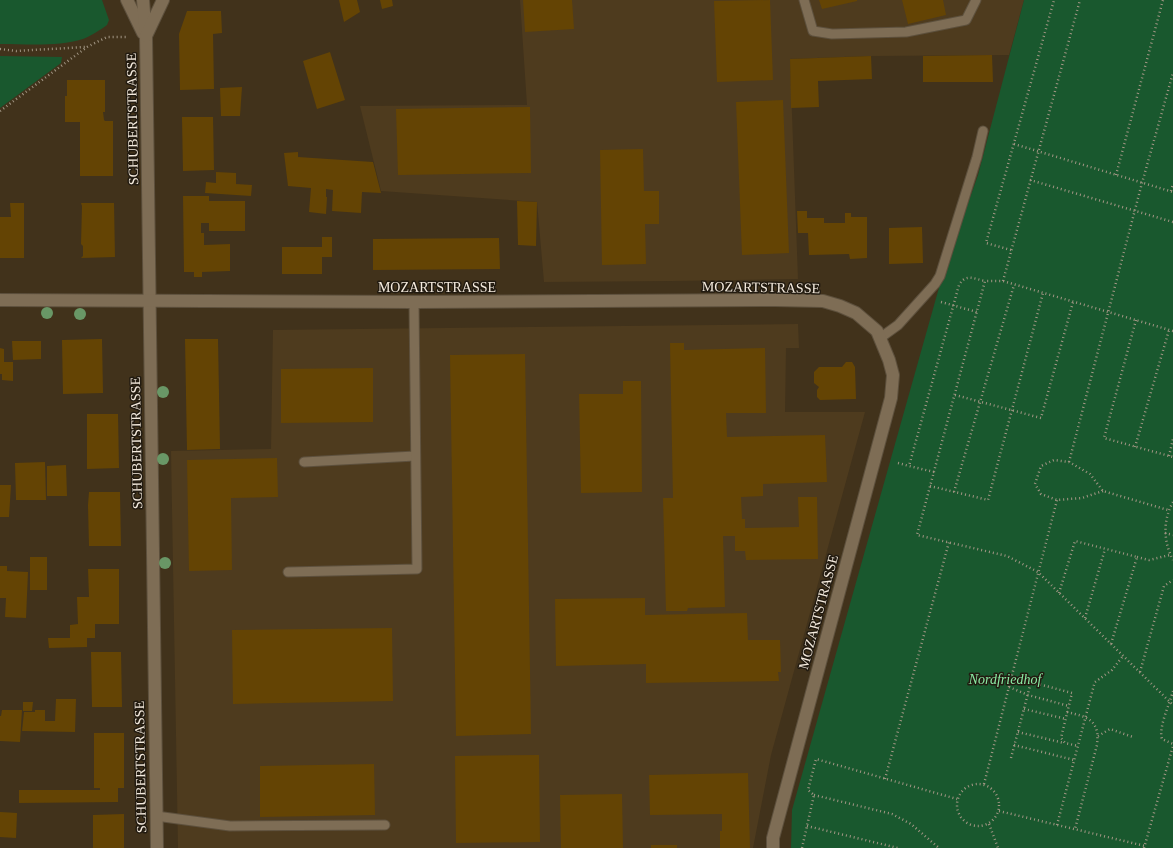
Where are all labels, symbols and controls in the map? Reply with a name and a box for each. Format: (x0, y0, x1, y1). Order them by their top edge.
street label: SCHUBERTSTRASSE (124, 53, 141, 185)
street label: MOZARTSTRASSE (702, 279, 820, 296)
street label: MOZARTSTRASSE (378, 280, 496, 295)
street label: SCHUBERTSTRASSE (128, 377, 145, 509)
street label: MOZARTSTRASSE (796, 553, 841, 671)
park label: Nordfriedhof (968, 672, 1043, 687)
street label: SCHUBERTSTRASSE (132, 701, 149, 833)

